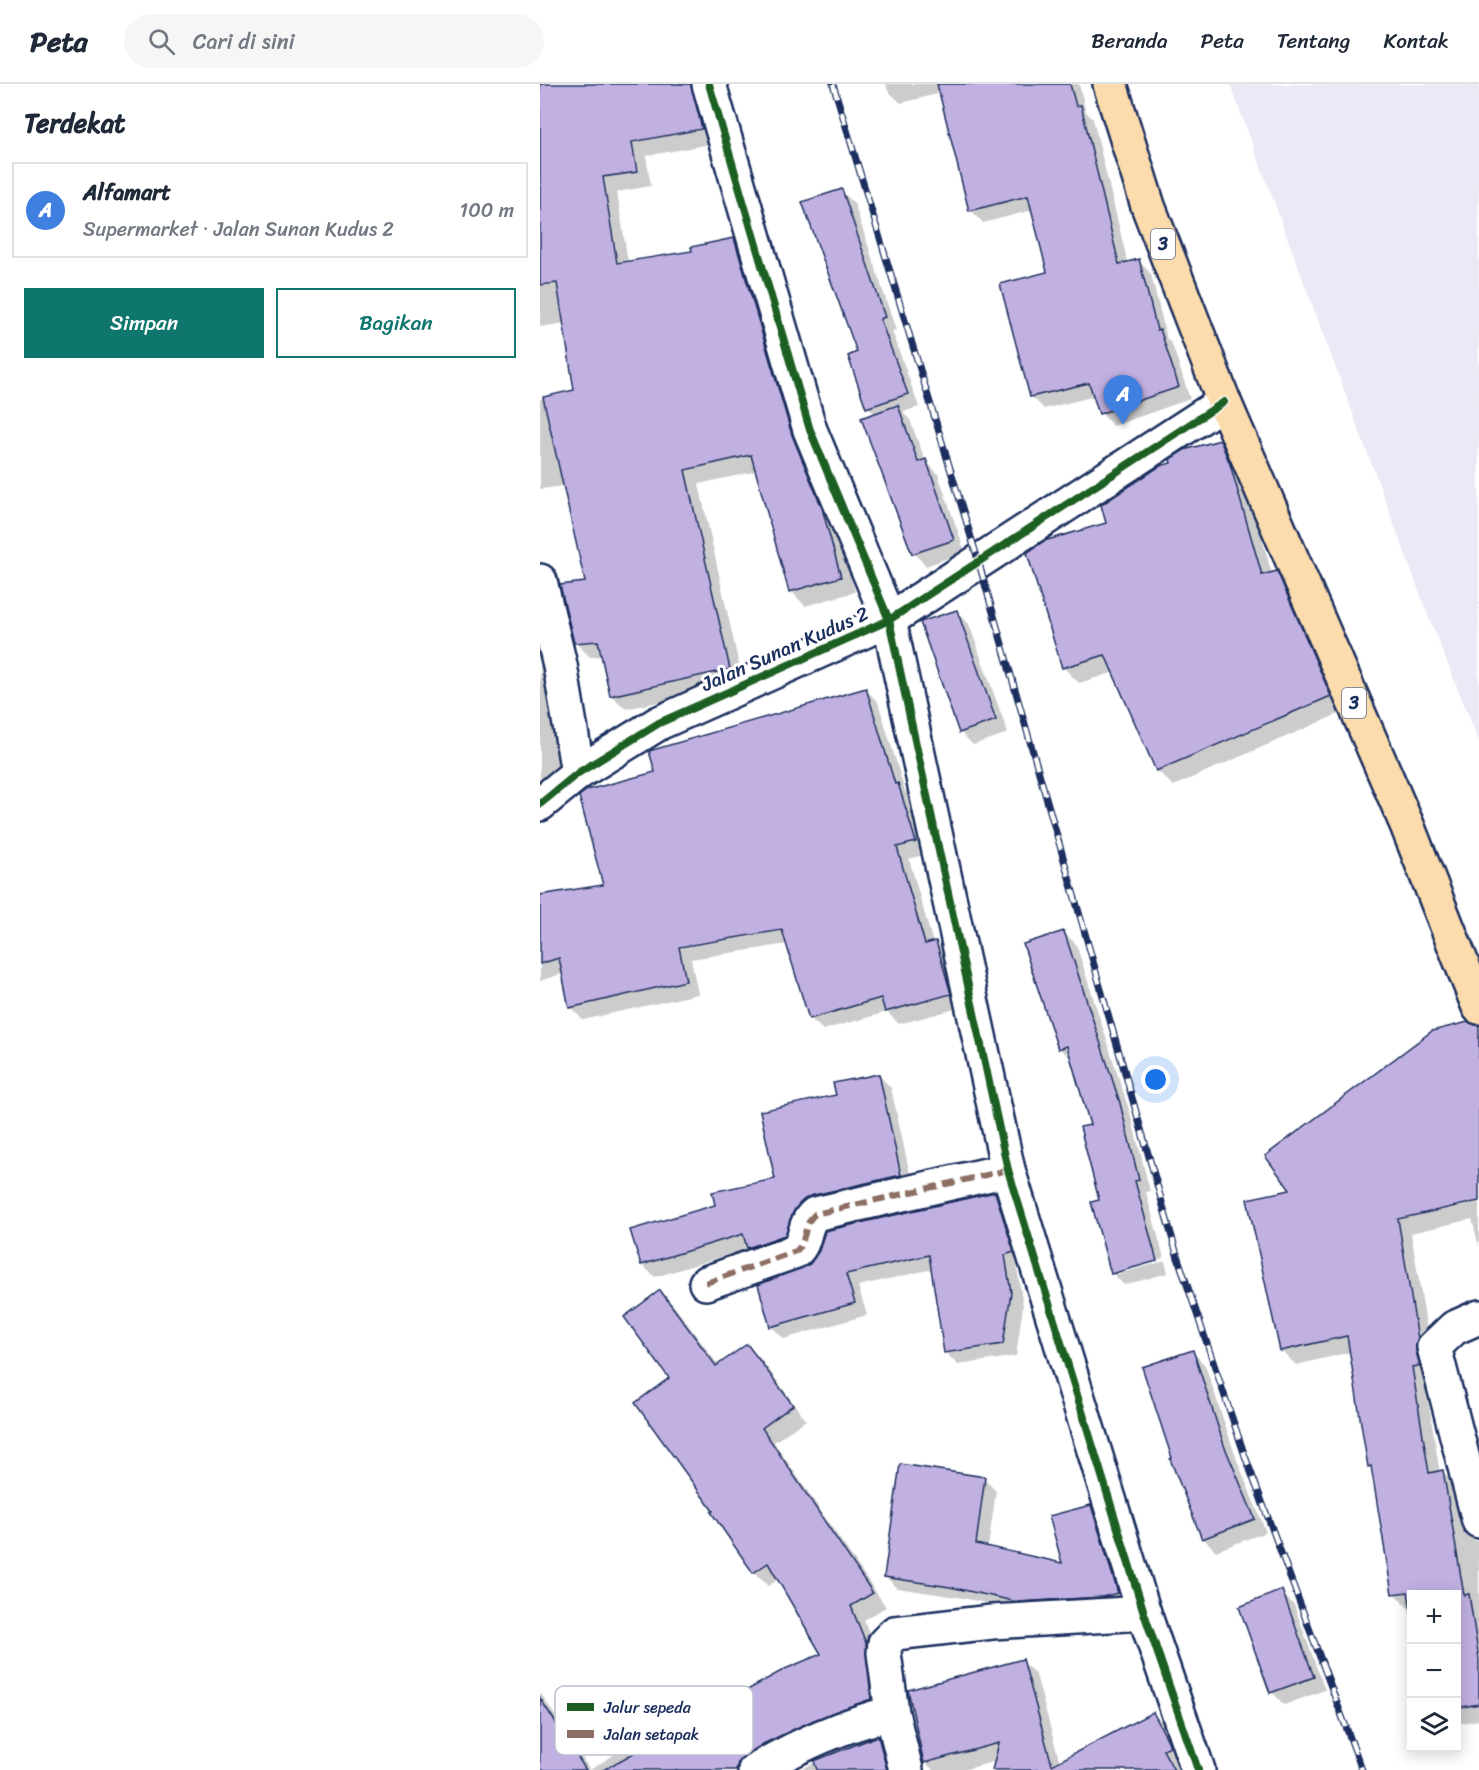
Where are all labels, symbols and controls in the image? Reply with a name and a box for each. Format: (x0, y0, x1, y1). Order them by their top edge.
search box (124, 14, 544, 68)
text: Peta (30, 17, 88, 66)
text: Cari di sini (193, 22, 295, 61)
text: Beranda (1091, 22, 1167, 60)
text: Peta (1200, 22, 1244, 60)
text: Tentang (1277, 22, 1350, 60)
text: Kontak (1383, 22, 1449, 60)
icon: search (145, 25, 178, 58)
text: Terdekat (24, 100, 125, 146)
text: Alfamart (83, 173, 171, 212)
text: A (39, 193, 52, 228)
text: 100 m (460, 193, 514, 228)
text: Supermarket · Jalan Sunan Kudus 2 (83, 212, 394, 247)
road number: 3 (1151, 229, 1175, 259)
button: Simpan (24, 288, 264, 358)
button: Bagikan (276, 288, 516, 358)
pin: A (1104, 376, 1142, 425)
street label: Jalan Sunan Kudus 2 (695, 596, 875, 702)
road number: 3 (1342, 688, 1366, 718)
your location (1141, 1065, 1170, 1094)
map controls (1407, 1590, 1461, 1752)
button: + (1407, 1590, 1461, 1644)
button: − (1407, 1644, 1461, 1698)
legend (555, 1686, 753, 1755)
text: Jalur sepeda (603, 1693, 692, 1722)
button: layers (1407, 1698, 1461, 1752)
text: Jalan setapak (603, 1720, 699, 1749)

